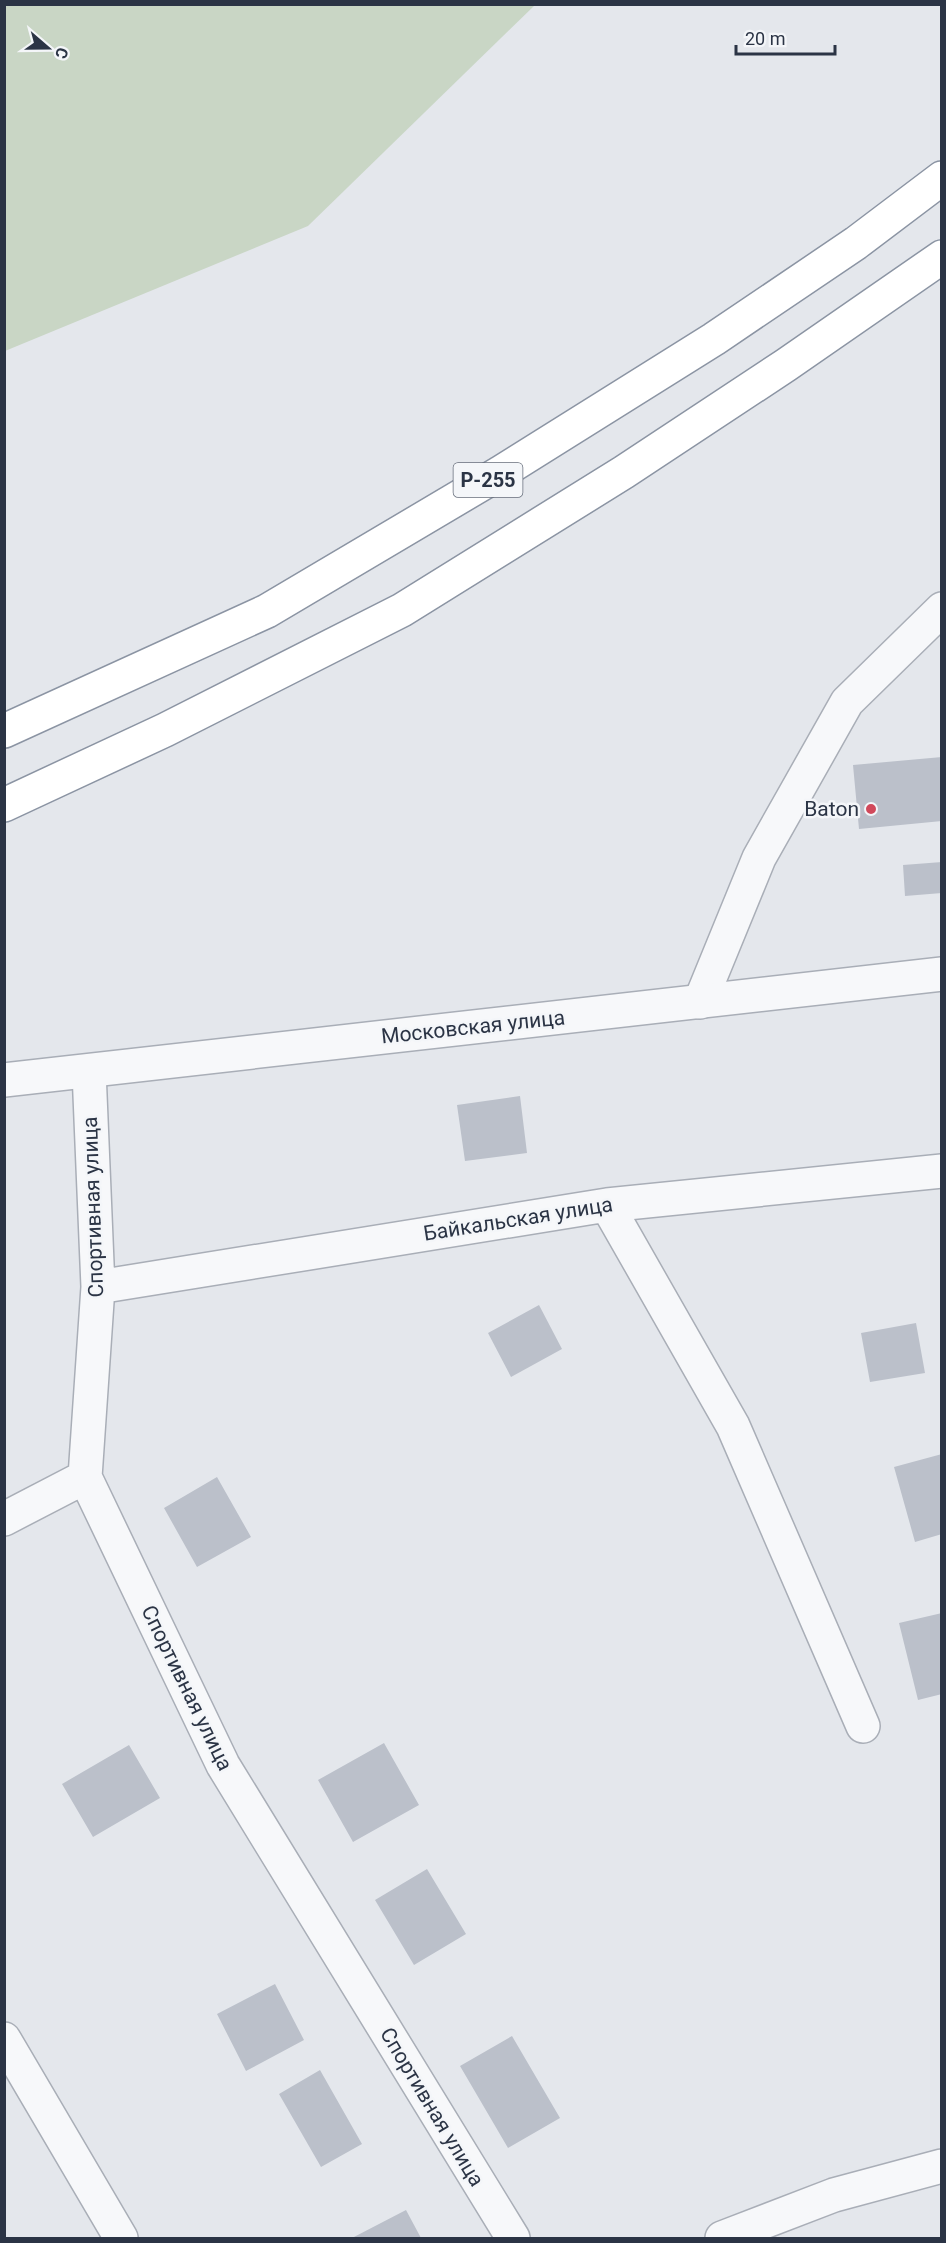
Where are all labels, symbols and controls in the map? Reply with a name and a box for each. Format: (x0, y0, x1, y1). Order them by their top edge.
north arrow (18, 18, 78, 78)
scale bar (736, 18, 835, 56)
text: 20 m (745, 28, 785, 49)
text: С (51, 45, 72, 61)
road number: Р-255 (454, 463, 522, 497)
place label: Baton (804, 797, 859, 821)
marker: Baton (864, 802, 878, 816)
street label: Московская улица (380, 1005, 566, 1049)
street label: Спортивная улица (78, 1116, 108, 1298)
street label: Байкальская улица (422, 1192, 614, 1246)
street label: Спортивная улица (137, 1601, 237, 1775)
street label: Спортивная улица (375, 2023, 489, 2191)

